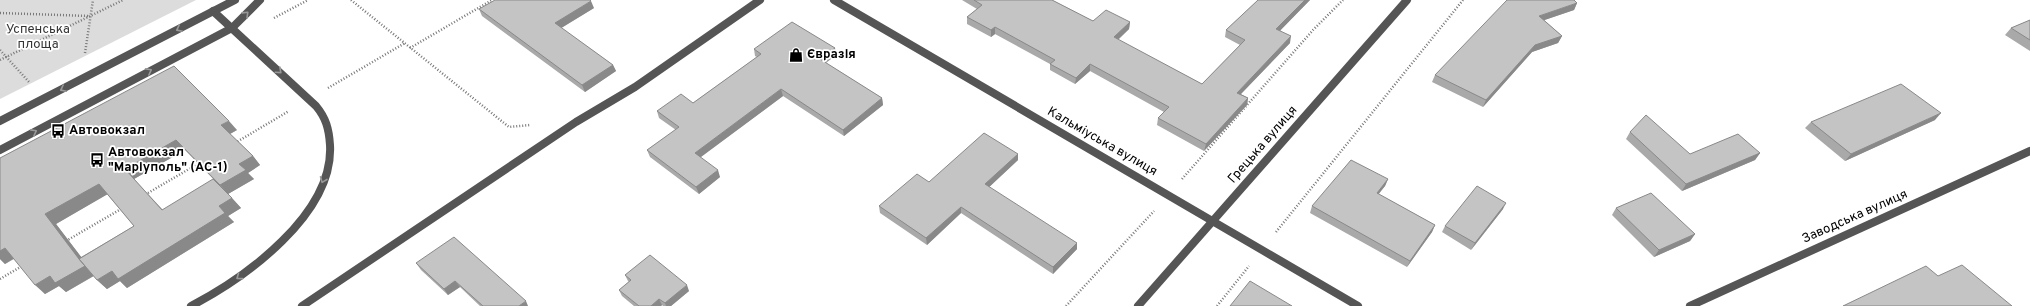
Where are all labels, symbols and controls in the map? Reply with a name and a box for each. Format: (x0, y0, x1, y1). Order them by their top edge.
one-way arrow (241, 11, 249, 19)
park label: Успенська площа (6, 22, 70, 53)
one-way arrow (175, 24, 183, 32)
shop icon: Євразія (788, 47, 804, 63)
place label: Євразія (807, 47, 856, 63)
one-way arrow (274, 66, 282, 74)
one-way arrow (145, 69, 153, 76)
one-way arrow (60, 84, 67, 92)
street label: Грецька вулиця (1225, 103, 1301, 187)
street label: Кальміуська вулиця (1044, 104, 1160, 180)
bus stop icon: Автовокзал (50, 123, 66, 139)
place label: Автовокзал (69, 123, 145, 139)
one-way arrow (30, 129, 38, 137)
place label: Автовокзал "Маріуполь" (АС-1) (108, 145, 228, 176)
bus stop icon: Автовокзал "Маріуполь" (АС-1) (89, 152, 105, 168)
one-way arrow (320, 177, 328, 184)
street label: Заводська вулиця (1800, 187, 1910, 247)
one-way arrow (237, 272, 244, 279)

